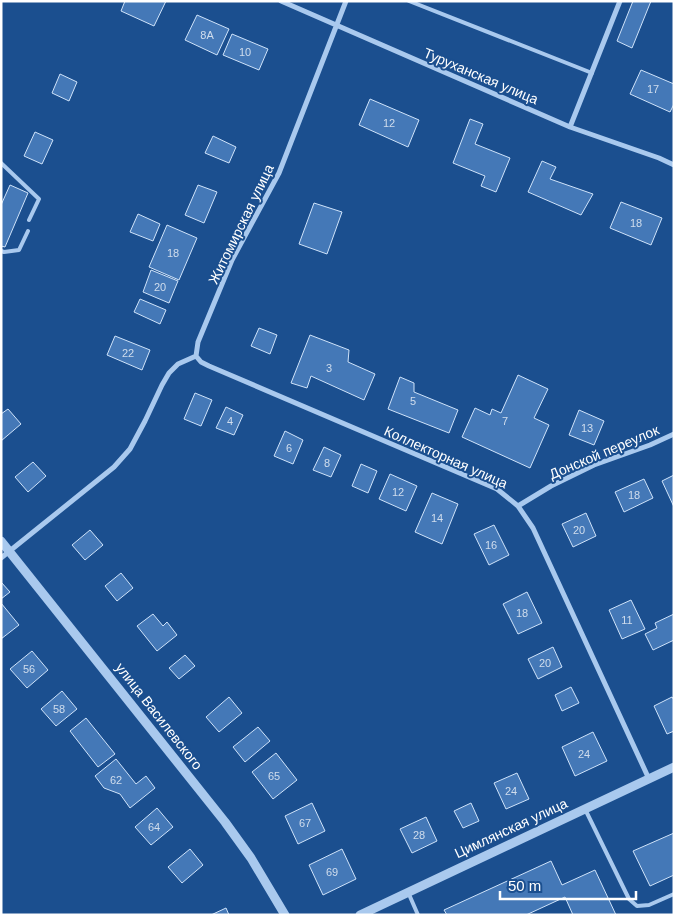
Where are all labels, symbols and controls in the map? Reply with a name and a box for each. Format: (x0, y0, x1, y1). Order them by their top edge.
house number: 8А (200, 29, 214, 41)
street label: Туруханская улица (421, 45, 541, 107)
house number: 10 (239, 46, 251, 58)
house number: 17 (647, 83, 659, 95)
house number: 12 (383, 117, 395, 129)
street label: Житомирская улица (205, 161, 277, 286)
house number: 18 (630, 217, 642, 229)
house number: 18 (167, 247, 179, 259)
house number: 20 (154, 281, 166, 293)
house number: 22 (122, 347, 134, 359)
house number: 3 (326, 362, 332, 374)
house number: 5 (410, 395, 416, 407)
house number: 4 (227, 415, 233, 427)
house number: 7 (502, 415, 508, 427)
street label: Донской переулок (547, 421, 662, 482)
house number: 13 (581, 422, 593, 434)
street label: Коллекторная улица (382, 423, 510, 492)
house number: 6 (286, 442, 292, 454)
house number: 8 (324, 457, 330, 469)
house number: 12 (392, 486, 404, 498)
house number: 18 (628, 489, 640, 501)
house number: 14 (431, 512, 443, 524)
house number: 20 (573, 524, 585, 536)
house number: 16 (485, 539, 497, 551)
house number: 18 (516, 607, 528, 619)
house number: 11 (621, 614, 633, 626)
house number: 20 (539, 657, 551, 669)
street label: улица Василевского (112, 659, 206, 773)
house number: 56 (23, 663, 35, 675)
house number: 58 (53, 703, 65, 715)
house number: 24 (578, 748, 590, 760)
house number: 65 (268, 770, 280, 782)
house number: 62 (110, 774, 122, 786)
house number: 24 (505, 785, 517, 797)
street label: Цимлянская улица (452, 795, 570, 861)
house number: 67 (299, 817, 311, 829)
house number: 64 (148, 821, 160, 833)
house number: 28 (413, 829, 425, 841)
house number: 69 (326, 866, 338, 878)
scale bar (500, 868, 636, 900)
text: 50 m (508, 877, 541, 894)

